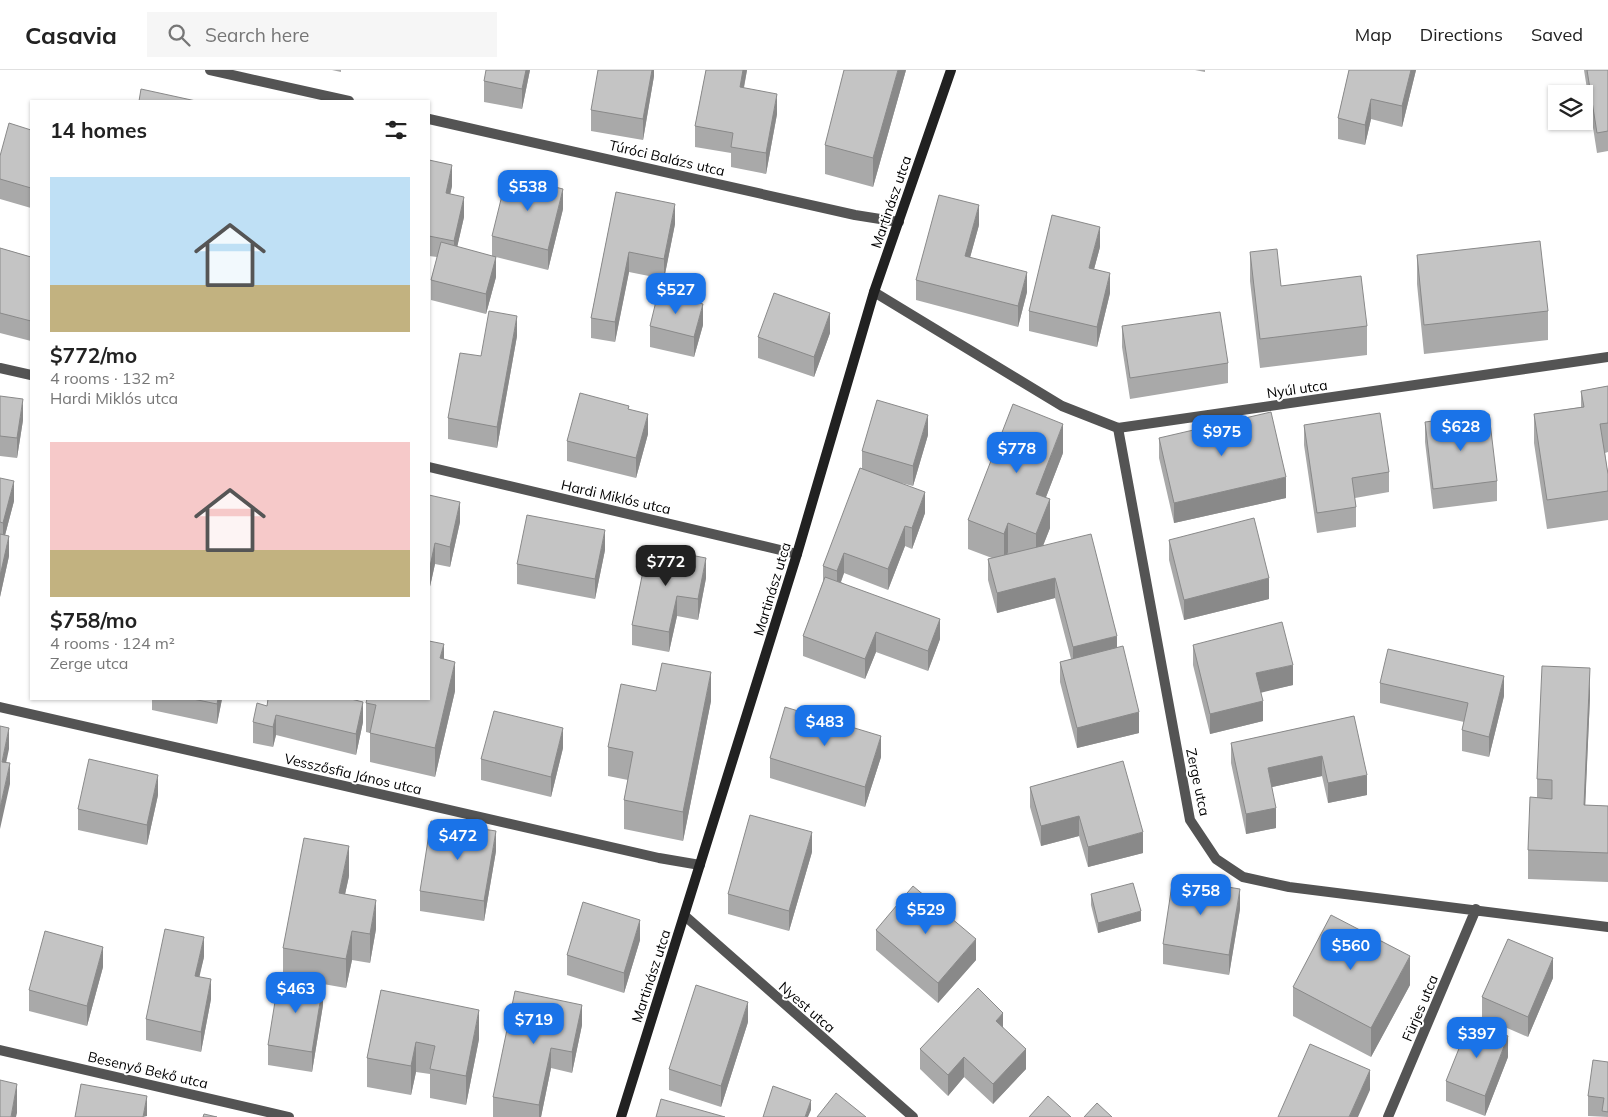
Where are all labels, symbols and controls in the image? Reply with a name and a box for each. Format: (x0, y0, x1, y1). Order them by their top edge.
search box (147, 12, 497, 57)
text: Casavia (25, 20, 117, 50)
icon: search (165, 21, 193, 49)
text: Search here (205, 23, 309, 47)
text: Map (1355, 23, 1392, 46)
text: Directions (1420, 23, 1503, 46)
text: Saved (1531, 23, 1583, 46)
map controls (1548, 85, 1593, 130)
button: layers (1548, 85, 1593, 130)
icon: filters (382, 116, 410, 144)
text: 14 homes (50, 117, 147, 143)
street label: Túróci Balázs utca (607, 136, 727, 180)
street label: Martinász utca (867, 153, 915, 251)
pin: $538 (498, 170, 558, 212)
text: $538 (509, 176, 547, 196)
icon: home (185, 210, 275, 300)
pin: $527 (646, 272, 706, 315)
text: $527 (657, 279, 695, 299)
text: $772/mo (50, 342, 137, 368)
text: 4 rooms · 132 m² (50, 368, 175, 388)
street label: Nyúl utca (1265, 376, 1329, 402)
text: Hardi Miklós utca (50, 388, 178, 408)
pin: $628 (1431, 410, 1491, 452)
pin: $975 (1192, 414, 1252, 457)
text: $628 (1442, 416, 1480, 436)
text: $975 (1203, 421, 1241, 441)
pin: $778 (987, 432, 1047, 474)
text: $778 (998, 438, 1036, 458)
icon: home (185, 475, 275, 565)
street label: Hardi Miklós utca (559, 476, 673, 518)
street label: Martinász utca (749, 540, 795, 638)
pin: $772 (636, 544, 696, 587)
text: $772 (647, 551, 685, 571)
text: $758/mo (50, 607, 137, 633)
text: 4 rooms · 124 m² (50, 633, 175, 653)
text: Zerge utca (50, 653, 128, 673)
pin: $483 (795, 704, 855, 747)
text: $483 (806, 711, 844, 731)
street label: Zerge utca (1182, 747, 1214, 817)
street label: Vesszősfia János utca (283, 749, 423, 799)
pin: $472 (428, 818, 488, 861)
text: $472 (439, 825, 477, 845)
pin: $758 (1171, 874, 1231, 916)
text: $758 (1182, 880, 1220, 900)
pin: $529 (896, 892, 956, 935)
text: $529 (907, 899, 945, 919)
street label: Martinász utca (628, 927, 674, 1025)
pin: $560 (1321, 928, 1381, 971)
text: $560 (1332, 935, 1370, 955)
pin: $463 (266, 972, 326, 1014)
street label: Fürjes utca (1398, 972, 1442, 1044)
text: $463 (277, 978, 315, 998)
street label: Nyest utca (775, 978, 839, 1036)
pin: $719 (504, 1002, 564, 1045)
text: $719 (515, 1009, 553, 1029)
pin: $397 (1447, 1016, 1507, 1059)
text: $397 (1458, 1023, 1496, 1043)
street label: Besenyő Bekő utca (86, 1047, 210, 1093)

